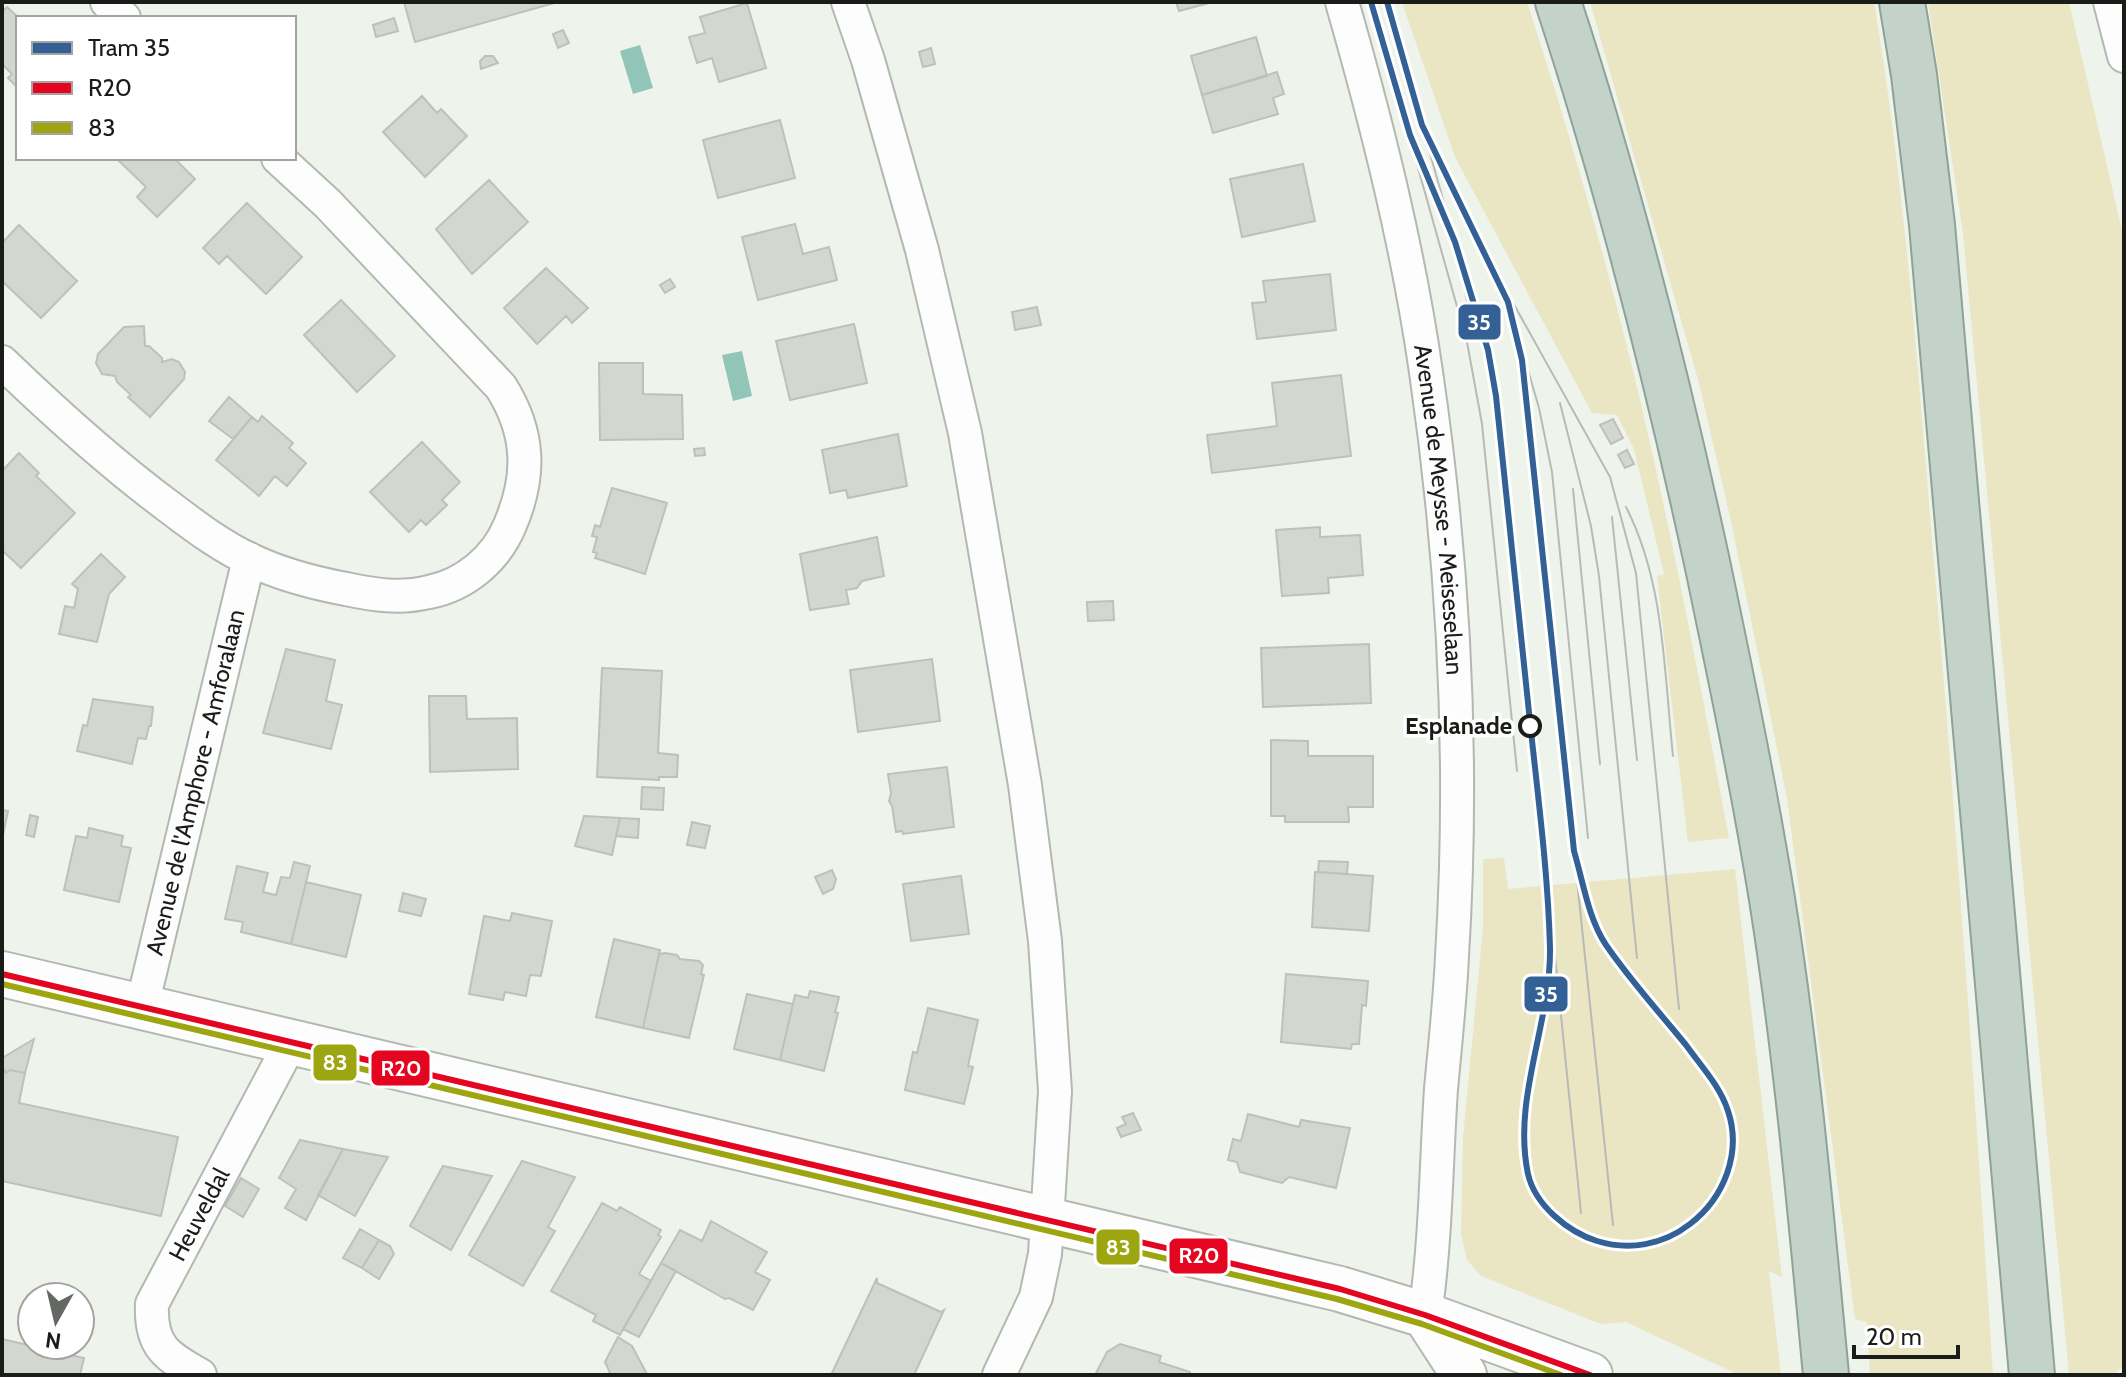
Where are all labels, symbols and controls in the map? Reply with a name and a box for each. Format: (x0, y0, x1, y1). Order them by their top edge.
legend (16, 16, 296, 160)
text: Tram 35 (88, 33, 170, 62)
text: R20 (88, 73, 132, 102)
text: 83 (88, 113, 116, 142)
line badge: 35 (1457, 303, 1502, 341)
text: 35 (1467, 309, 1491, 336)
street label: Avenue de Meysse - Meiseselaan (1408, 342, 1469, 676)
street label: Avenue de l'Amphore - Amforalaan (140, 606, 250, 958)
place label: Esplanade (1405, 711, 1512, 740)
marker: Esplanade (1519, 715, 1541, 737)
line badge: 35 (1523, 975, 1569, 1013)
text: 35 (1534, 981, 1558, 1008)
line badge: 83 (312, 1043, 358, 1082)
text: 83 (322, 1049, 348, 1076)
line badge: R20 (370, 1049, 431, 1087)
text: R20 (381, 1055, 421, 1082)
street label: Heuveldal (162, 1162, 236, 1266)
line badge: 83 (1095, 1228, 1141, 1266)
text: 83 (1105, 1234, 1131, 1261)
line badge: R20 (1168, 1237, 1229, 1275)
text: R20 (1179, 1242, 1219, 1269)
north arrow (16, 1281, 96, 1361)
scale bar (1854, 1309, 1958, 1359)
text: 20 m (1866, 1322, 1922, 1351)
text: N (44, 1326, 63, 1355)

